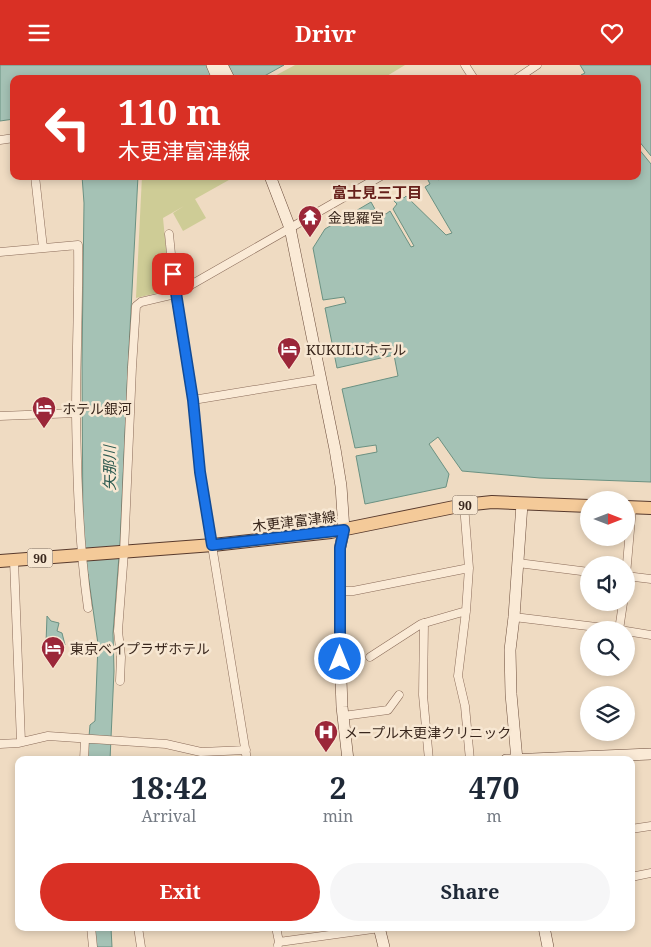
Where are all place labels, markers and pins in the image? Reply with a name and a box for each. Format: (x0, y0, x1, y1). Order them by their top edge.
temple icon: 金毘羅宮 (297, 204, 323, 238)
place label: 金毘羅宮 (328, 208, 384, 227)
pin (152, 253, 194, 295)
hotel icon: KUKULUホテル (276, 336, 302, 370)
place label: KUKULUホテル (306, 340, 406, 359)
hotel icon: ホテル銀河 (31, 395, 57, 429)
place label: ホテル銀河 (62, 399, 132, 418)
hotel icon: 東京ベイプラザホテル (40, 635, 66, 669)
place label: 東京ベイプラザホテル (70, 639, 210, 658)
hospital icon: メープル木更津クリニック (313, 719, 339, 753)
place label: メープル木更津クリニック (344, 723, 511, 742)

